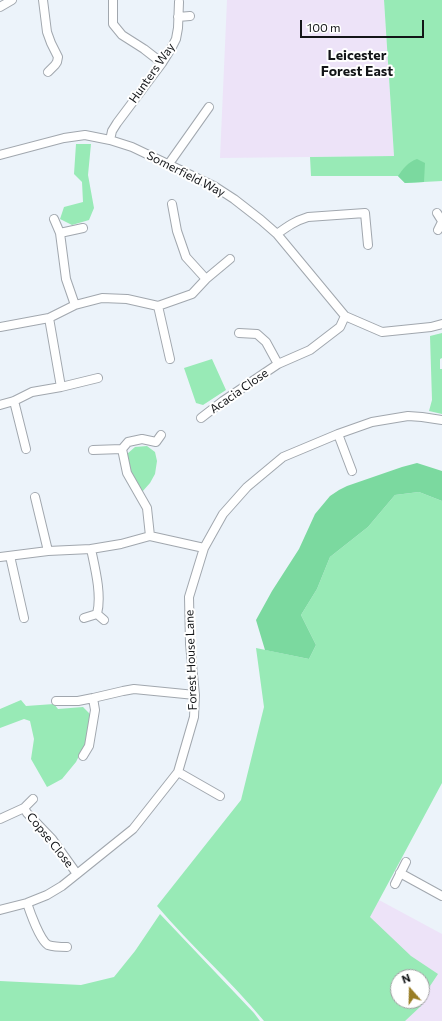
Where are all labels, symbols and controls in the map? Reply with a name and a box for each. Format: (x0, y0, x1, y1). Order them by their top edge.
scale bar (302, 12, 426, 38)
text: 100 m (307, 20, 341, 34)
street label: Hunters Way (126, 40, 178, 106)
district label: Leicester Forest East (321, 47, 393, 80)
street label: Somerfield Way (144, 148, 228, 200)
street label: Acacia Close (207, 366, 271, 416)
street label: Forest House Lane (182, 609, 200, 711)
street label: Copse Close (23, 810, 77, 870)
north arrow (390, 969, 430, 1009)
text: N (400, 971, 412, 986)

